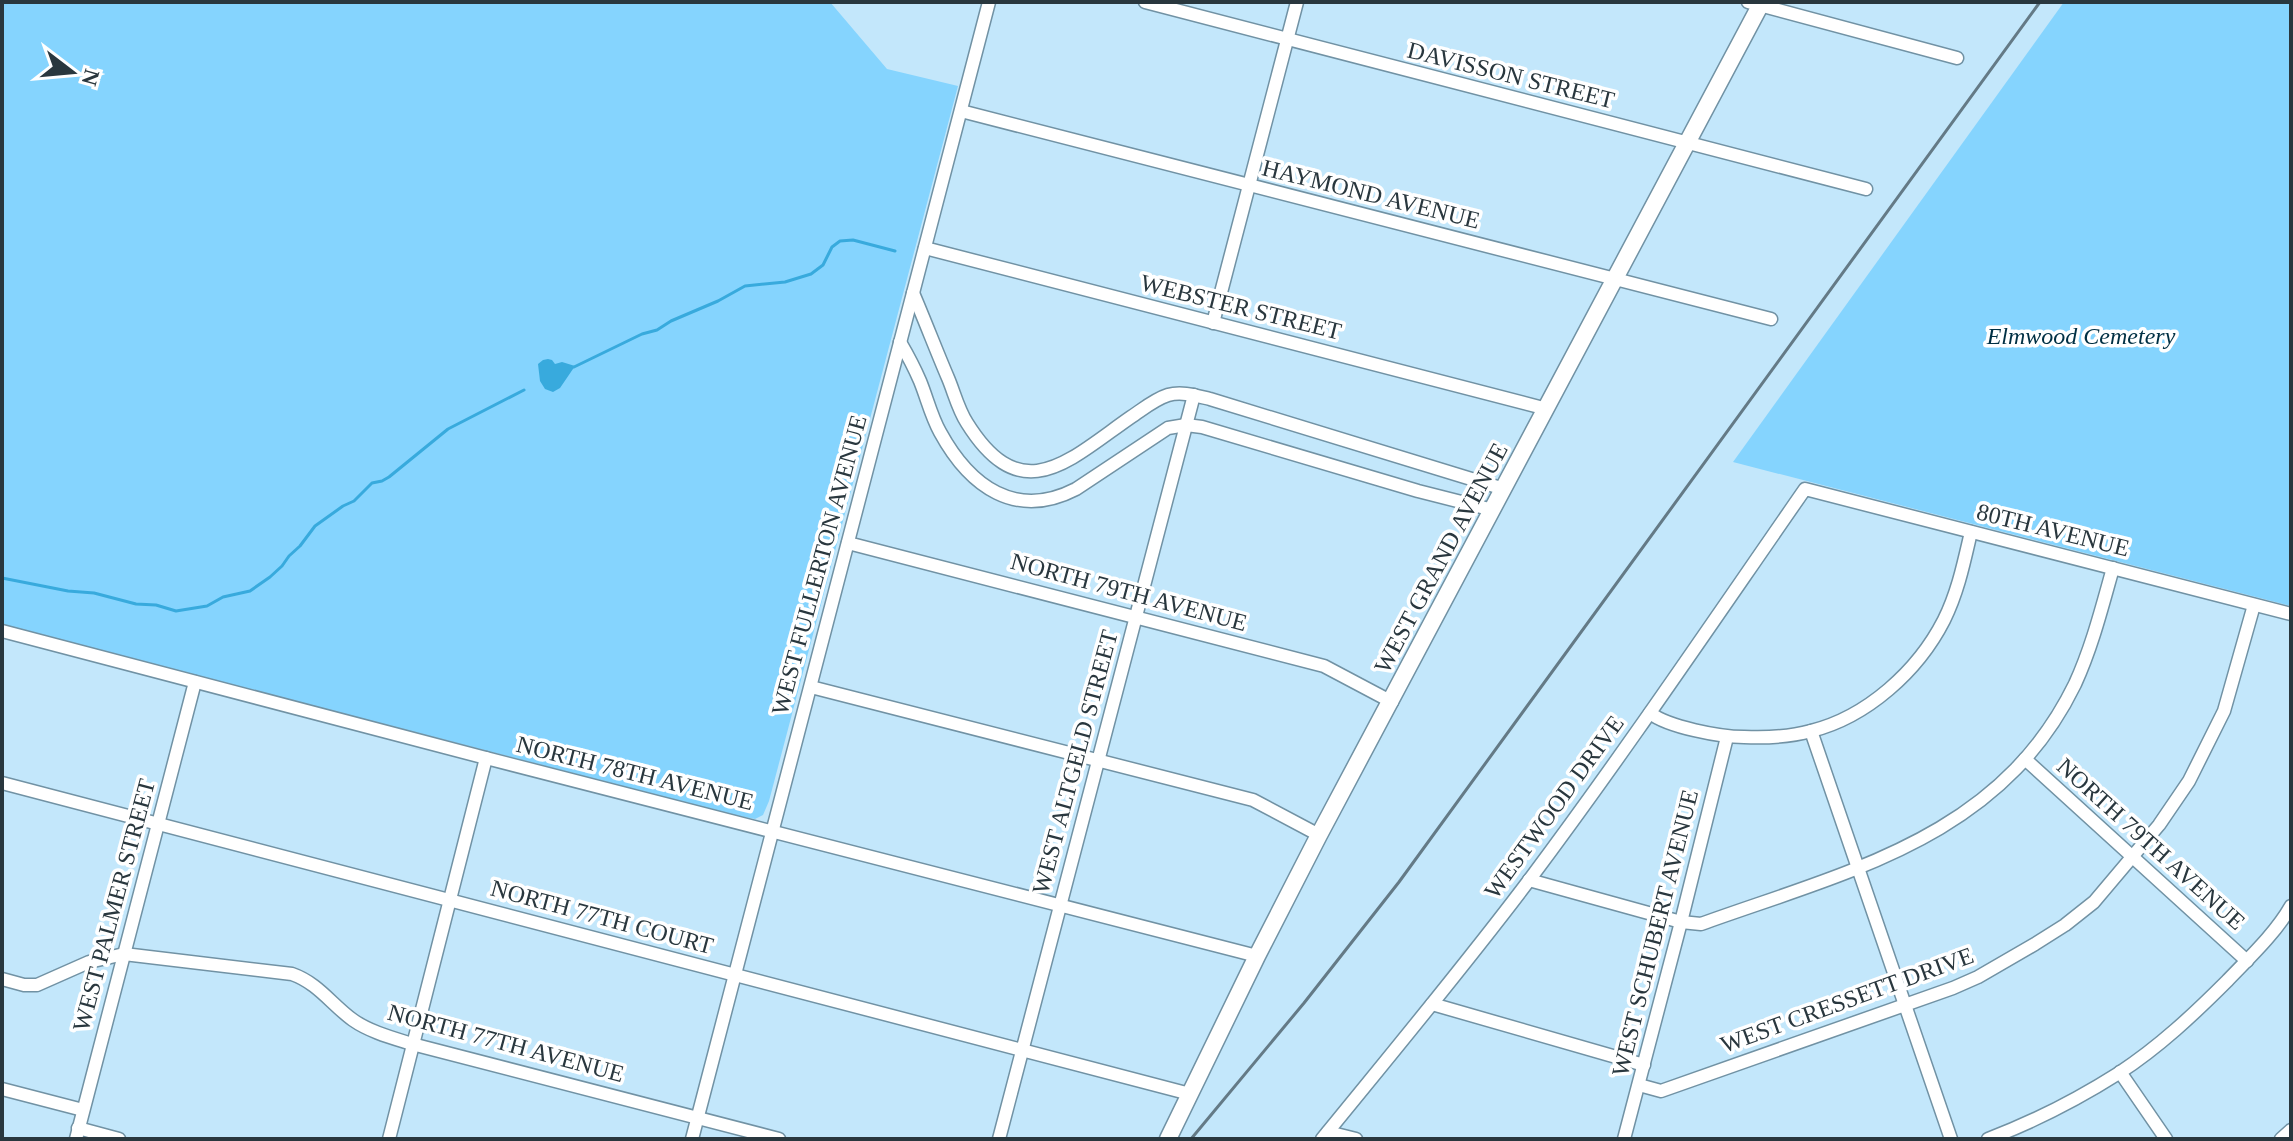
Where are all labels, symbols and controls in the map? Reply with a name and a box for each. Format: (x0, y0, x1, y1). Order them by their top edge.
north arrow (32, 32, 112, 112)
street label: DAVISSON STREET (1405, 37, 1617, 113)
text: N (77, 66, 105, 89)
street label: HAYMOND AVENUE (1259, 154, 1483, 234)
street label: WEBSTER STREET (1138, 269, 1344, 345)
park label: Elmwood Cemetery (1986, 323, 2176, 349)
street label: WEST FULLERTON AVENUE (766, 412, 872, 718)
street label: WEST GRAND AVENUE (1369, 439, 1513, 677)
street label: 80TH AVENUE (1974, 498, 2132, 562)
street label: NORTH 79TH AVENUE (1008, 548, 1250, 636)
street label: WEST ALTGELD STREET (1027, 627, 1123, 897)
street label: WESTWOOD DRIVE (1479, 711, 1629, 903)
street label: NORTH 78TH AVENUE (514, 731, 756, 815)
street label: NORTH 79TH AVENUE (2052, 753, 2250, 935)
street label: WEST PALMER STREET (68, 776, 160, 1034)
street label: WEST SCHUBERT AVENUE (1607, 787, 1703, 1079)
street label: NORTH 77TH COURT (488, 875, 716, 959)
street label: WEST CRESSETT DRIVE (1717, 942, 1977, 1058)
street label: NORTH 77TH AVENUE (385, 999, 627, 1087)

